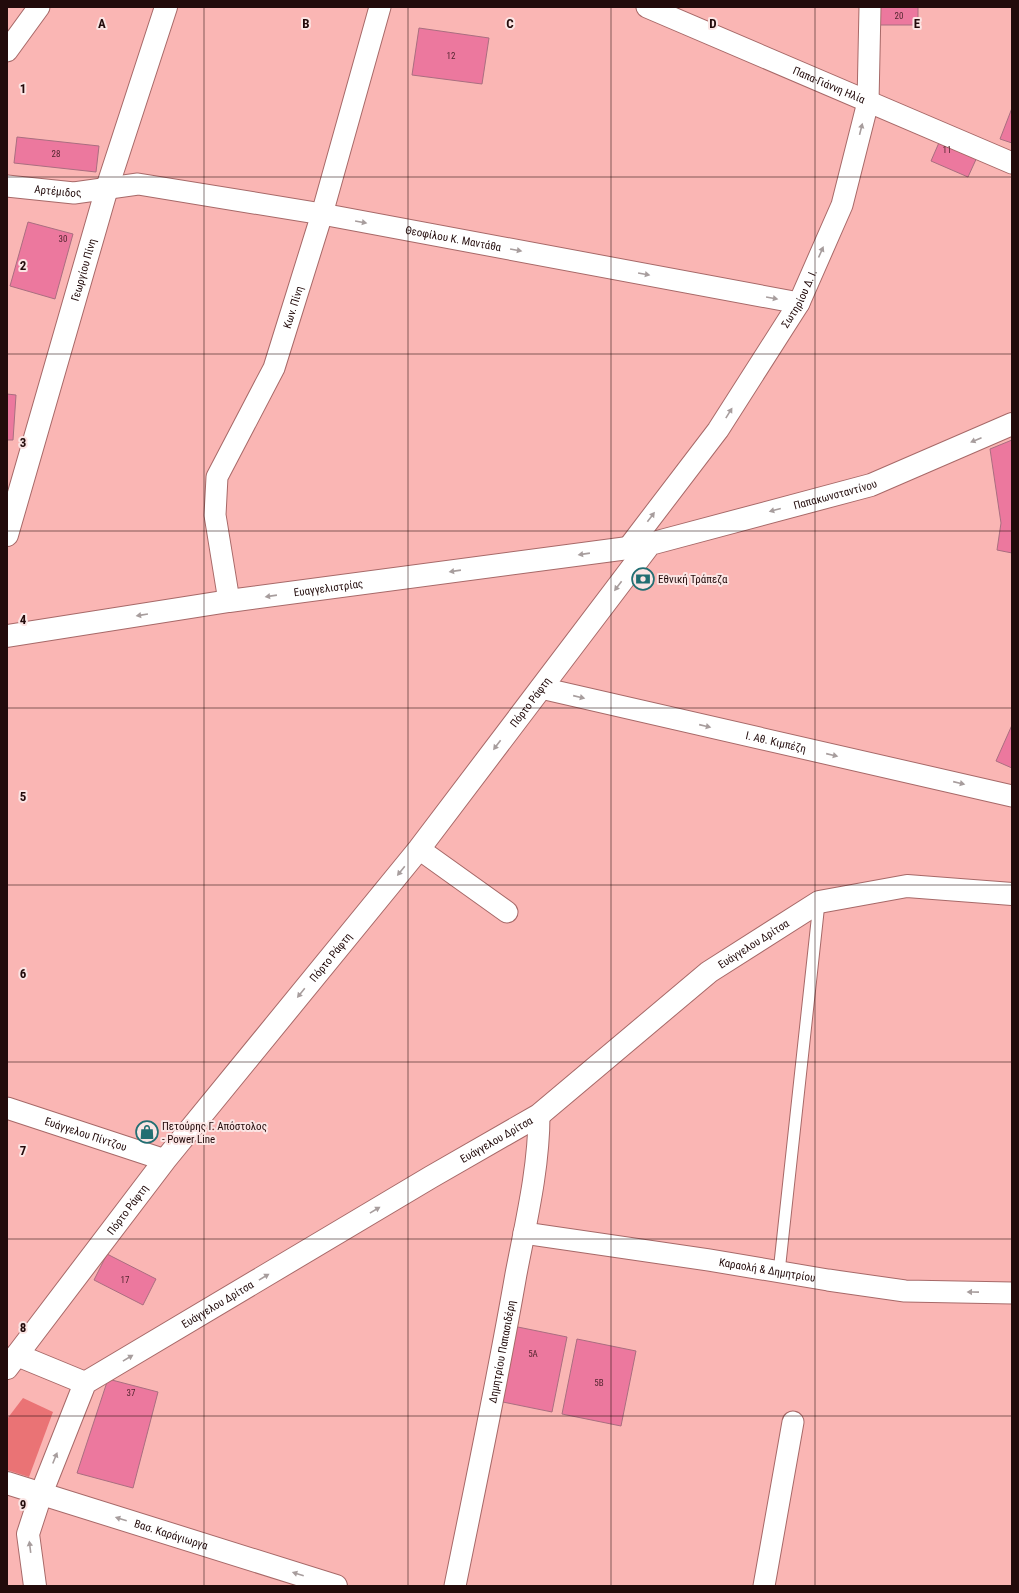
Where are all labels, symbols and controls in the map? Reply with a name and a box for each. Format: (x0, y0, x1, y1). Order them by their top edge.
house number: 20 (895, 11, 903, 21)
text: A (98, 16, 106, 31)
text: B (302, 16, 310, 31)
text: C (506, 16, 514, 31)
text: D (709, 16, 717, 31)
text: E (914, 16, 921, 31)
house number: 12 (447, 51, 456, 61)
street label: Παπα-Γιάννη Ηλία (791, 64, 868, 106)
text: 1 (20, 81, 26, 96)
one-way arrow (859, 123, 865, 135)
house number: 11 (943, 145, 951, 155)
house number: 28 (52, 149, 60, 159)
street label: Αρτέμιδος (34, 182, 82, 200)
one-way arrow (354, 219, 367, 225)
street label: Θεοφίλου Κ. Μαντάθα (404, 223, 503, 254)
house number: 30 (59, 234, 67, 244)
street label: Γεωργίου Πίνη (68, 237, 99, 303)
one-way arrow (818, 246, 824, 258)
one-way arrow (510, 248, 522, 254)
text: 2 (20, 258, 27, 273)
street label: Σωτηρίου Δ. Ι. (778, 267, 819, 330)
one-way arrow (638, 271, 650, 277)
street label: Κων. Πίνη (280, 284, 306, 330)
one-way arrow (765, 295, 778, 301)
one-way arrow (725, 408, 733, 418)
text: 3 (20, 435, 26, 450)
one-way arrow (970, 437, 982, 443)
street label: Παπακωνσταντίνου (792, 477, 879, 512)
one-way arrow (769, 508, 781, 514)
one-way arrow (647, 512, 656, 523)
one-way arrow (578, 551, 590, 557)
bank icon: Εθνική Τράπεζα (630, 566, 656, 592)
one-way arrow (449, 568, 461, 574)
place label: Εθνική Τράπεζα (658, 573, 728, 586)
street label: Ευαγγελιστρίας (293, 577, 364, 599)
one-way arrow (614, 581, 622, 591)
one-way arrow (265, 592, 277, 599)
text: 4 (20, 612, 27, 627)
one-way arrow (136, 612, 148, 618)
street label: Πόρτο Ράφτη (507, 674, 553, 730)
one-way arrow (573, 694, 585, 700)
one-way arrow (699, 723, 712, 729)
street label: Ι. Αθ. Κιμπέζη (744, 729, 807, 755)
one-way arrow (493, 740, 502, 751)
one-way arrow (826, 752, 838, 758)
one-way arrow (953, 781, 965, 787)
text: 5 (20, 789, 27, 804)
one-way arrow (397, 865, 405, 876)
street label: Ευάγγελου Δρίτσα (716, 916, 792, 971)
street label: Πόρτο Ράφτη (307, 930, 354, 984)
text: 6 (20, 966, 27, 981)
one-way arrow (297, 988, 306, 998)
street label: Ευάγγελου Δρίτσα (458, 1113, 535, 1165)
street label: Ευάγγελου Πίντζου (43, 1114, 128, 1153)
shop icon: Πετούρης Γ. Απόστολος - Power Line (134, 1119, 160, 1145)
place label: Πετούρης Γ. Απόστολος - Power Line (162, 1120, 267, 1146)
text: 7 (20, 1143, 27, 1158)
street label: Πόρτο Ράφτη (104, 1182, 151, 1237)
one-way arrow (369, 1206, 381, 1213)
street label: Καραολή & Δημητρίου (718, 1255, 816, 1284)
one-way arrow (258, 1273, 270, 1280)
house number: 17 (121, 1275, 130, 1285)
street label: Ευάγγελου Δρίτσα (179, 1278, 256, 1331)
one-way arrow (966, 1289, 979, 1295)
street label: Δημητρίου Παπασιδέρη (486, 1299, 518, 1404)
text: 8 (20, 1320, 26, 1335)
house number: 5A (528, 1349, 538, 1359)
one-way arrow (122, 1354, 134, 1361)
house number: 5B (594, 1378, 604, 1388)
house number: 37 (127, 1388, 136, 1398)
one-way arrow (53, 1451, 59, 1463)
text: 9 (20, 1497, 26, 1512)
one-way arrow (115, 1516, 127, 1522)
street label: Βασ. Καράγιωργα (133, 1517, 210, 1552)
one-way arrow (27, 1541, 33, 1553)
one-way arrow (292, 1571, 304, 1577)

